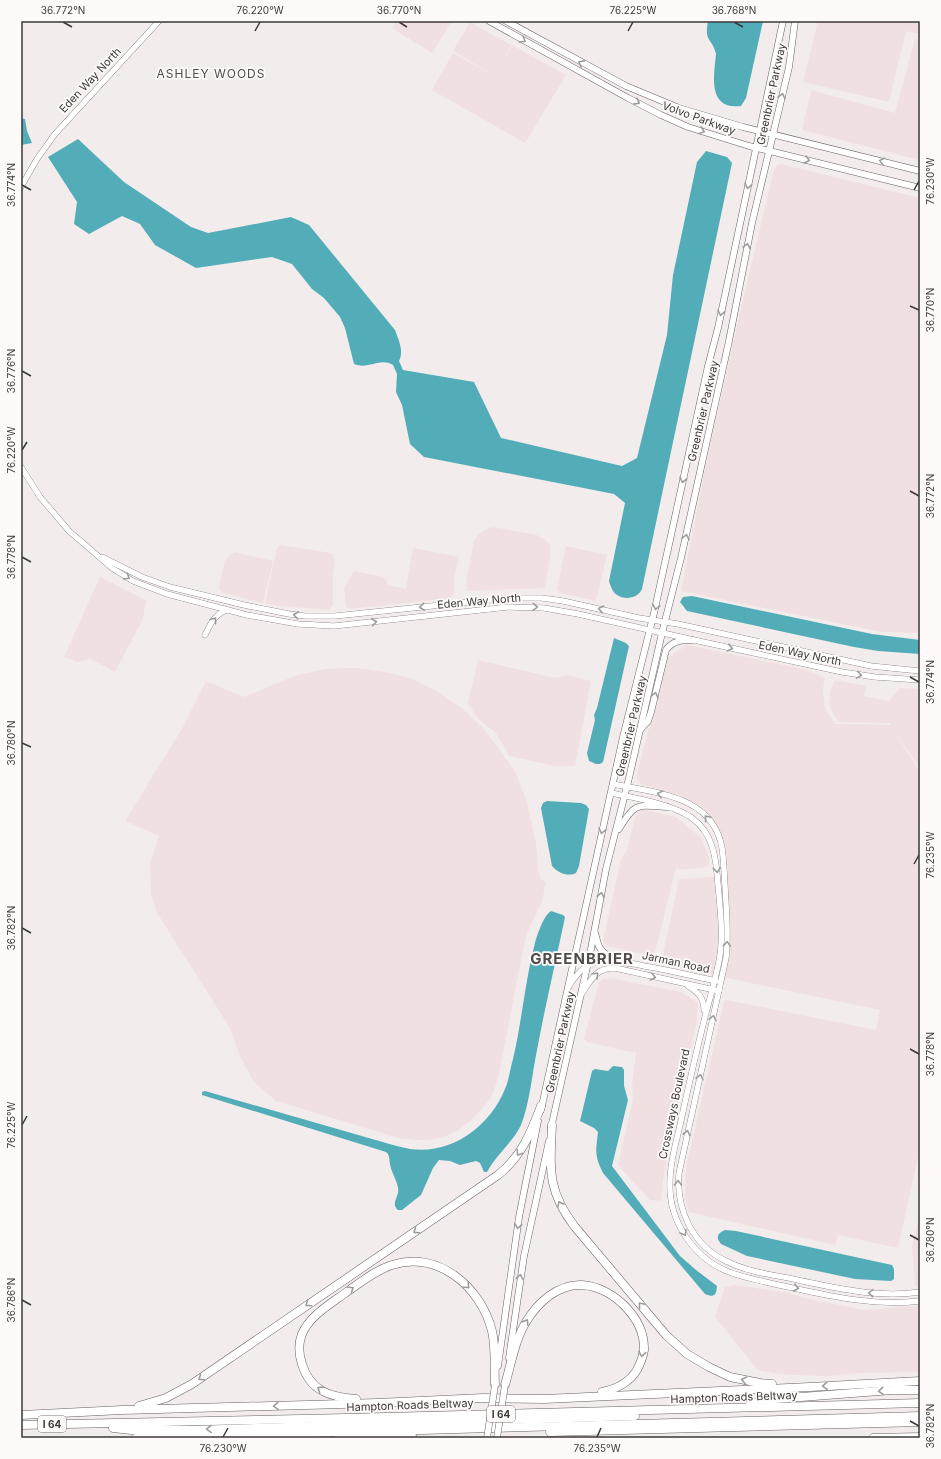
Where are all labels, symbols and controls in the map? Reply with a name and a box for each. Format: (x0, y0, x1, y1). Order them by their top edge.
text: 36.772°N (41, 4, 85, 16)
text: 76.220°W (236, 4, 284, 16)
text: 36.770°N (377, 4, 421, 16)
text: 76.225°W (610, 4, 657, 16)
text: 36.768°N (712, 4, 756, 16)
one-way arrow (519, 35, 526, 43)
street label: Greenbrier Parkway (753, 42, 789, 146)
street label: Eden Way North (56, 44, 124, 116)
one-way arrow (578, 60, 585, 67)
district label: ASHLEY WOODS (157, 66, 265, 81)
one-way arrow (778, 93, 786, 99)
one-way arrow (632, 98, 640, 105)
street label: Volvo Parkway (661, 98, 737, 138)
one-way arrow (698, 127, 705, 135)
one-way arrow (803, 156, 810, 164)
one-way arrow (879, 157, 886, 166)
text: 76.230°W (924, 157, 936, 205)
text: 36.774°N (5, 163, 17, 207)
one-way arrow (744, 183, 752, 189)
one-way arrow (743, 243, 751, 249)
text: 36.770°N (924, 288, 936, 332)
one-way arrow (717, 310, 726, 316)
text: 36.776°N (5, 349, 17, 393)
street label: Greenbrier Parkway (685, 359, 721, 463)
text: 76.220°W (5, 426, 17, 474)
text: 36.772°N (924, 474, 936, 518)
one-way arrow (679, 477, 687, 483)
one-way arrow (681, 533, 689, 540)
text: 36.778°N (5, 535, 17, 579)
one-way arrow (123, 573, 130, 580)
street label: Eden Way North (436, 590, 522, 612)
one-way arrow (419, 602, 425, 611)
one-way arrow (532, 603, 538, 612)
one-way arrow (652, 604, 660, 610)
one-way arrow (597, 605, 604, 614)
one-way arrow (293, 611, 299, 620)
one-way arrow (209, 618, 216, 625)
one-way arrow (371, 618, 377, 627)
street label: Eden Way North (757, 637, 843, 669)
one-way arrow (727, 644, 733, 652)
text: 36.774°N (924, 660, 936, 704)
one-way arrow (856, 670, 862, 679)
street label: Greenbrier Parkway (613, 674, 649, 778)
one-way arrow (650, 692, 658, 698)
text: 36.780°N (5, 721, 17, 765)
one-way arrow (657, 791, 664, 799)
one-way arrow (705, 815, 712, 823)
one-way arrow (599, 828, 607, 835)
text: 76.235°W (924, 831, 936, 879)
one-way arrow (712, 867, 721, 873)
one-way arrow (596, 891, 605, 898)
text: 36.782°N (5, 906, 17, 950)
one-way arrow (723, 941, 732, 947)
street label: Jarman Road (641, 948, 711, 976)
district label: GREENBRIER (530, 949, 634, 968)
one-way arrow (591, 972, 599, 980)
one-way arrow (650, 972, 656, 980)
street label: Greenbrier Parkway (542, 990, 578, 1094)
one-way arrow (708, 1015, 716, 1022)
text: 36.778°N (924, 1032, 936, 1076)
street label: Crossways Boulevard (655, 1048, 693, 1160)
one-way arrow (695, 1073, 703, 1080)
text: 76.225°W (5, 1101, 17, 1148)
one-way arrow (683, 1129, 691, 1136)
one-way arrow (517, 1149, 524, 1156)
one-way arrow (674, 1180, 682, 1186)
one-way arrow (557, 1201, 565, 1208)
text: 36.780°N (924, 1218, 936, 1262)
one-way arrow (514, 1223, 523, 1229)
one-way arrow (413, 1226, 420, 1233)
one-way arrow (679, 1229, 686, 1236)
one-way arrow (515, 1274, 524, 1280)
text: 36.786°N (5, 1278, 17, 1322)
one-way arrow (462, 1281, 470, 1289)
one-way arrow (793, 1284, 799, 1292)
one-way arrow (347, 1286, 354, 1294)
one-way arrow (868, 1288, 874, 1297)
one-way arrow (305, 1299, 312, 1307)
one-way arrow (639, 1303, 646, 1310)
one-way arrow (521, 1319, 529, 1326)
one-way arrow (639, 1350, 647, 1357)
one-way arrow (198, 1373, 205, 1380)
one-way arrow (741, 1376, 747, 1384)
one-way arrow (822, 1382, 828, 1391)
one-way arrow (317, 1387, 324, 1394)
one-way arrow (878, 1387, 884, 1396)
street label: Hampton Roads Beltway (670, 1388, 798, 1406)
street label: Hampton Roads Beltway (346, 1396, 474, 1414)
one-way arrow (273, 1401, 279, 1410)
text: 36.782°N (924, 1404, 936, 1448)
road number: I 64 (487, 1406, 515, 1422)
road number: I 64 (38, 1416, 66, 1432)
one-way arrow (206, 1425, 212, 1433)
text: 76.230°W (199, 1442, 247, 1454)
text: 76.235°W (573, 1442, 621, 1454)

